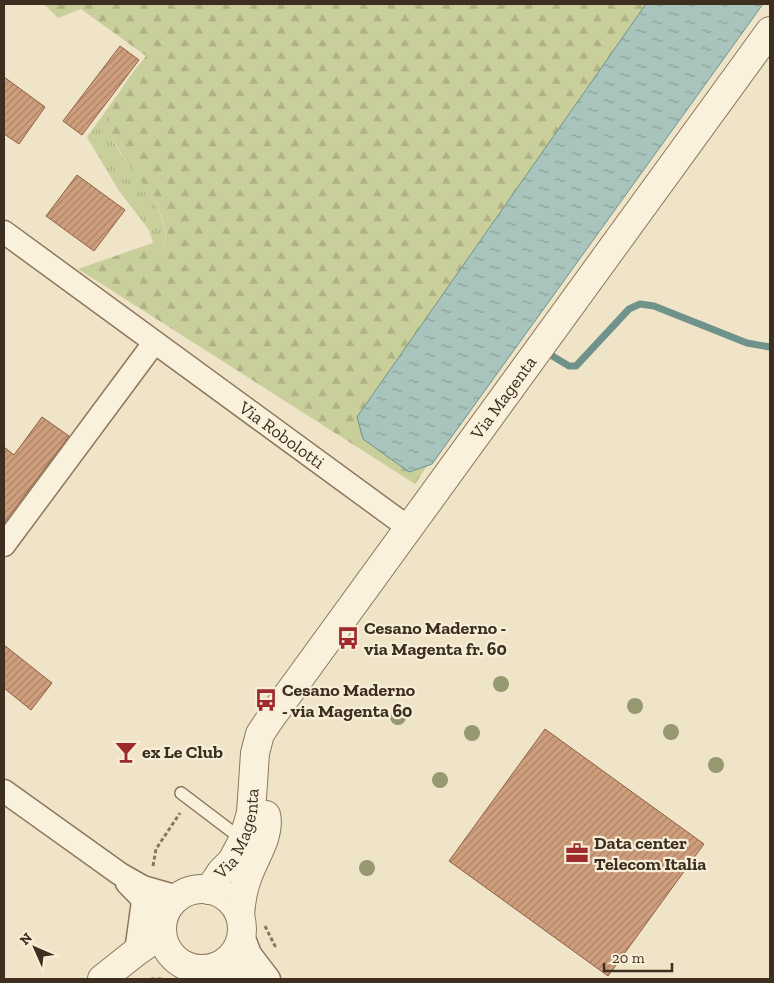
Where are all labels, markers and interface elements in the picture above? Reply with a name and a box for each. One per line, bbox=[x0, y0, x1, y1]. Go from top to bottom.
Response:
street label: Via Magenta bbox=[465, 352, 541, 445]
street label: Via Robolotti bbox=[234, 396, 329, 474]
place label: Cesano Maderno - via Magenta fr. 60 bbox=[364, 617, 507, 660]
bus stop icon: Cesano Maderno - via Magenta fr. 60 bbox=[335, 625, 361, 651]
place label: Cesano Maderno - via Magenta 60 bbox=[282, 679, 416, 722]
bus stop icon: Cesano Maderno - via Magenta 60 bbox=[253, 687, 279, 713]
bar icon: ex Le Club bbox=[113, 739, 139, 765]
place label: ex Le Club bbox=[142, 741, 223, 763]
street label: Via Magenta bbox=[209, 787, 264, 884]
place label: Data center Telecom Italia bbox=[594, 832, 706, 875]
office icon: Data center Telecom Italia bbox=[564, 840, 590, 866]
north arrow bbox=[10, 923, 60, 973]
text: N bbox=[16, 929, 36, 949]
scale bar bbox=[604, 940, 672, 972]
text: 20 m bbox=[612, 949, 645, 967]

